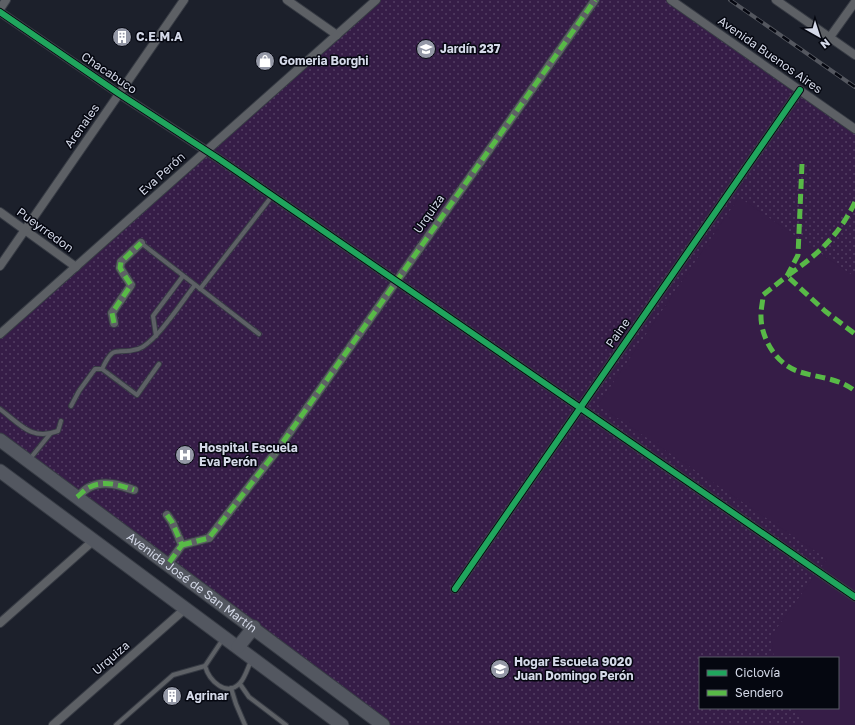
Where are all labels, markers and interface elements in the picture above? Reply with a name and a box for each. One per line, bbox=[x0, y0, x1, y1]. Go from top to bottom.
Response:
street label: Avenida Buenos Aires bbox=[715, 13, 825, 96]
north arrow bbox=[799, 16, 839, 56]
building icon: C.E.M.A bbox=[111, 26, 133, 48]
place label: C.E.M.A bbox=[136, 29, 183, 44]
text: N bbox=[818, 36, 833, 52]
school or university icon: Jardín 237 bbox=[415, 38, 437, 60]
place label: Jardín 237 bbox=[440, 41, 501, 56]
street label: Chacabuco bbox=[79, 48, 140, 97]
shop icon: Gomeria Borghi bbox=[254, 50, 276, 72]
place label: Gomeria Borghi bbox=[279, 53, 369, 68]
street label: Arenales bbox=[61, 101, 102, 151]
street label: Eva Perón bbox=[135, 149, 188, 198]
street label: Urquiza bbox=[410, 191, 447, 236]
street label: Pueyrredon bbox=[14, 204, 77, 255]
street label: Paine bbox=[602, 315, 633, 350]
place label: Hospital Escuela Eva Perón bbox=[199, 440, 298, 469]
hospital icon: Hospital Escuela Eva Perón bbox=[174, 444, 196, 466]
street label: Avenida José de San Martín bbox=[124, 529, 260, 636]
street label: Urquiza bbox=[89, 638, 132, 678]
place label: Hogar Escuela 9020 Juan Domingo Perón bbox=[514, 654, 634, 683]
legend bbox=[699, 657, 839, 709]
school or university icon: Hogar Escuela 9020 Juan Domingo Perón bbox=[489, 658, 511, 680]
text: Ciclovía bbox=[735, 665, 780, 680]
building icon: Agrinar bbox=[161, 685, 183, 707]
text: Sendero bbox=[735, 685, 783, 700]
place label: Agrinar bbox=[186, 688, 229, 703]

